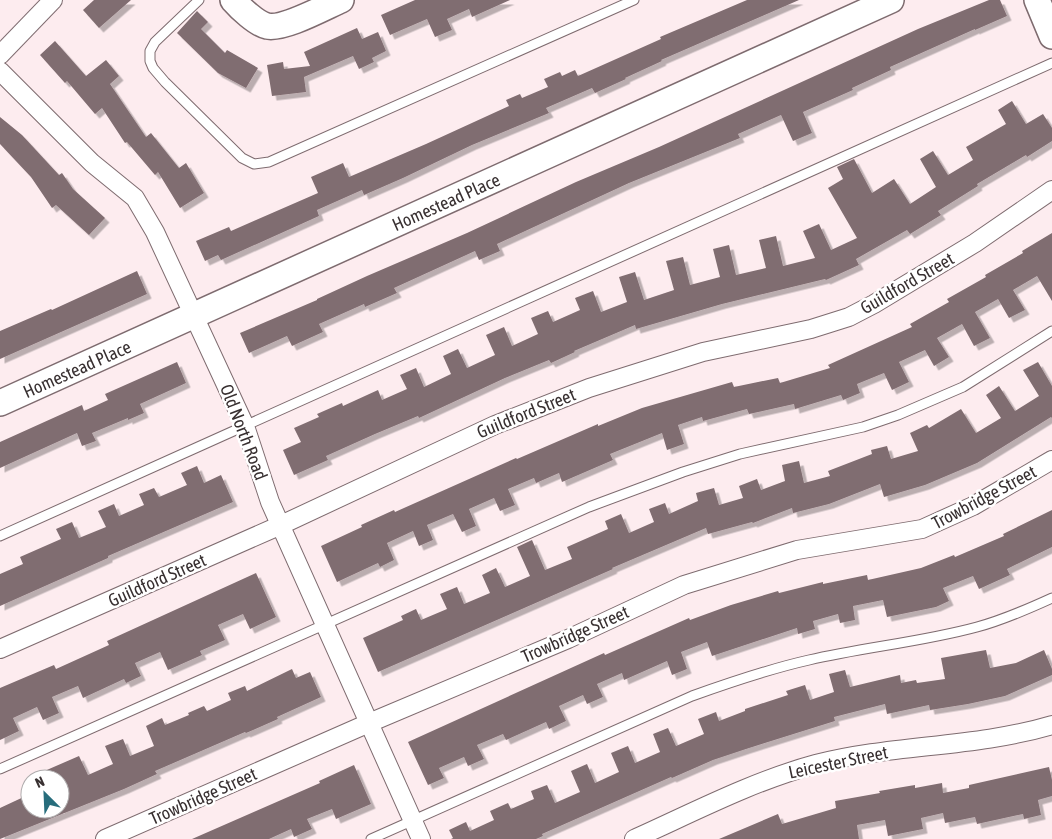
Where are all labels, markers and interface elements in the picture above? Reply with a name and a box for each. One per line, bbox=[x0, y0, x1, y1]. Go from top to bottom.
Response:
street label: Homestead Place bbox=[389, 169, 503, 235]
street label: Guildford Street bbox=[856, 248, 958, 318]
street label: Homestead Place bbox=[20, 336, 134, 402]
street label: Old North Road bbox=[216, 381, 272, 483]
street label: Guildford Street bbox=[474, 384, 578, 442]
street label: Trowbridge Street bbox=[928, 461, 1040, 533]
street label: Guildford Street bbox=[105, 549, 209, 611]
street label: Trowbridge Street bbox=[518, 601, 632, 667]
street label: Leicester Street bbox=[786, 741, 890, 783]
street label: Trowbridge Street bbox=[146, 763, 260, 829]
north arrow bbox=[20, 769, 70, 819]
text: N bbox=[33, 773, 47, 791]

